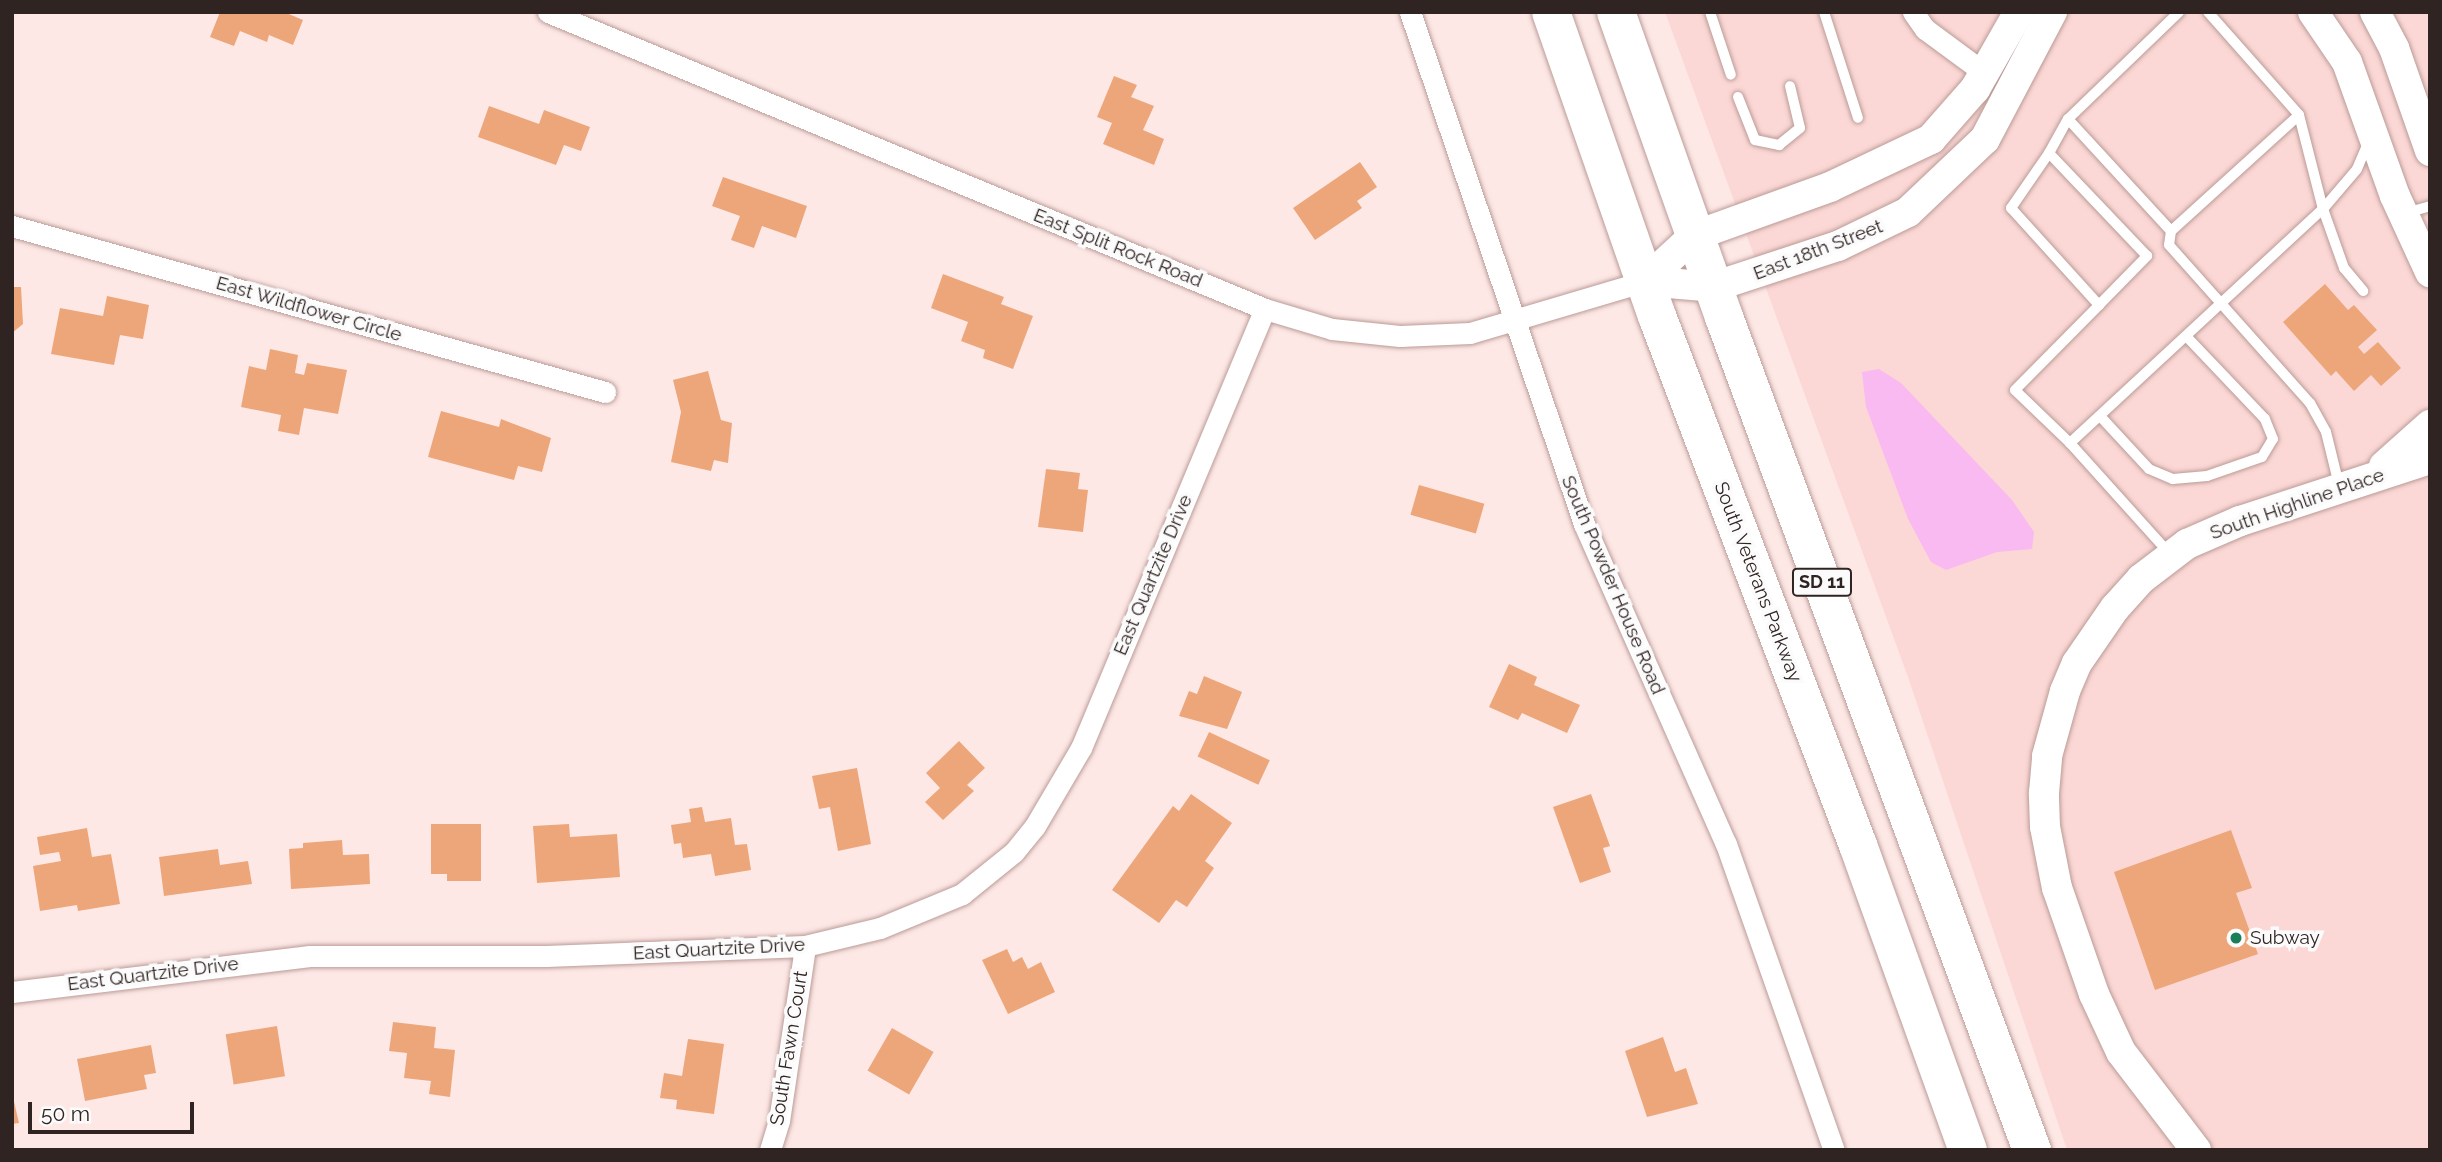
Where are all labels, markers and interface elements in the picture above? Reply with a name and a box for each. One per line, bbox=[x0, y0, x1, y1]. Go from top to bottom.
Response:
street label: East Split Rock Road bbox=[1030, 204, 1206, 292]
street label: East 18th Street bbox=[1750, 215, 1886, 285]
street label: East Wildflower Circle bbox=[213, 271, 405, 347]
street label: South Highline Place bbox=[2207, 463, 2387, 545]
street label: South Powder House Road bbox=[1556, 472, 1670, 698]
street label: South Veterans Parkway bbox=[1709, 479, 1807, 685]
street label: East Quartzite Drive bbox=[1109, 491, 1197, 659]
road number: SD 11 bbox=[1790, 568, 1854, 596]
place label: Subway bbox=[2250, 927, 2320, 949]
marker: Subway bbox=[2228, 930, 2244, 946]
street label: East Quartzite Drive bbox=[632, 933, 806, 965]
street label: East Quartzite Drive bbox=[66, 952, 240, 996]
street label: South Fawn Court bbox=[766, 969, 812, 1127]
scale bar bbox=[32, 1088, 198, 1132]
text: 50 m bbox=[41, 1101, 90, 1126]

